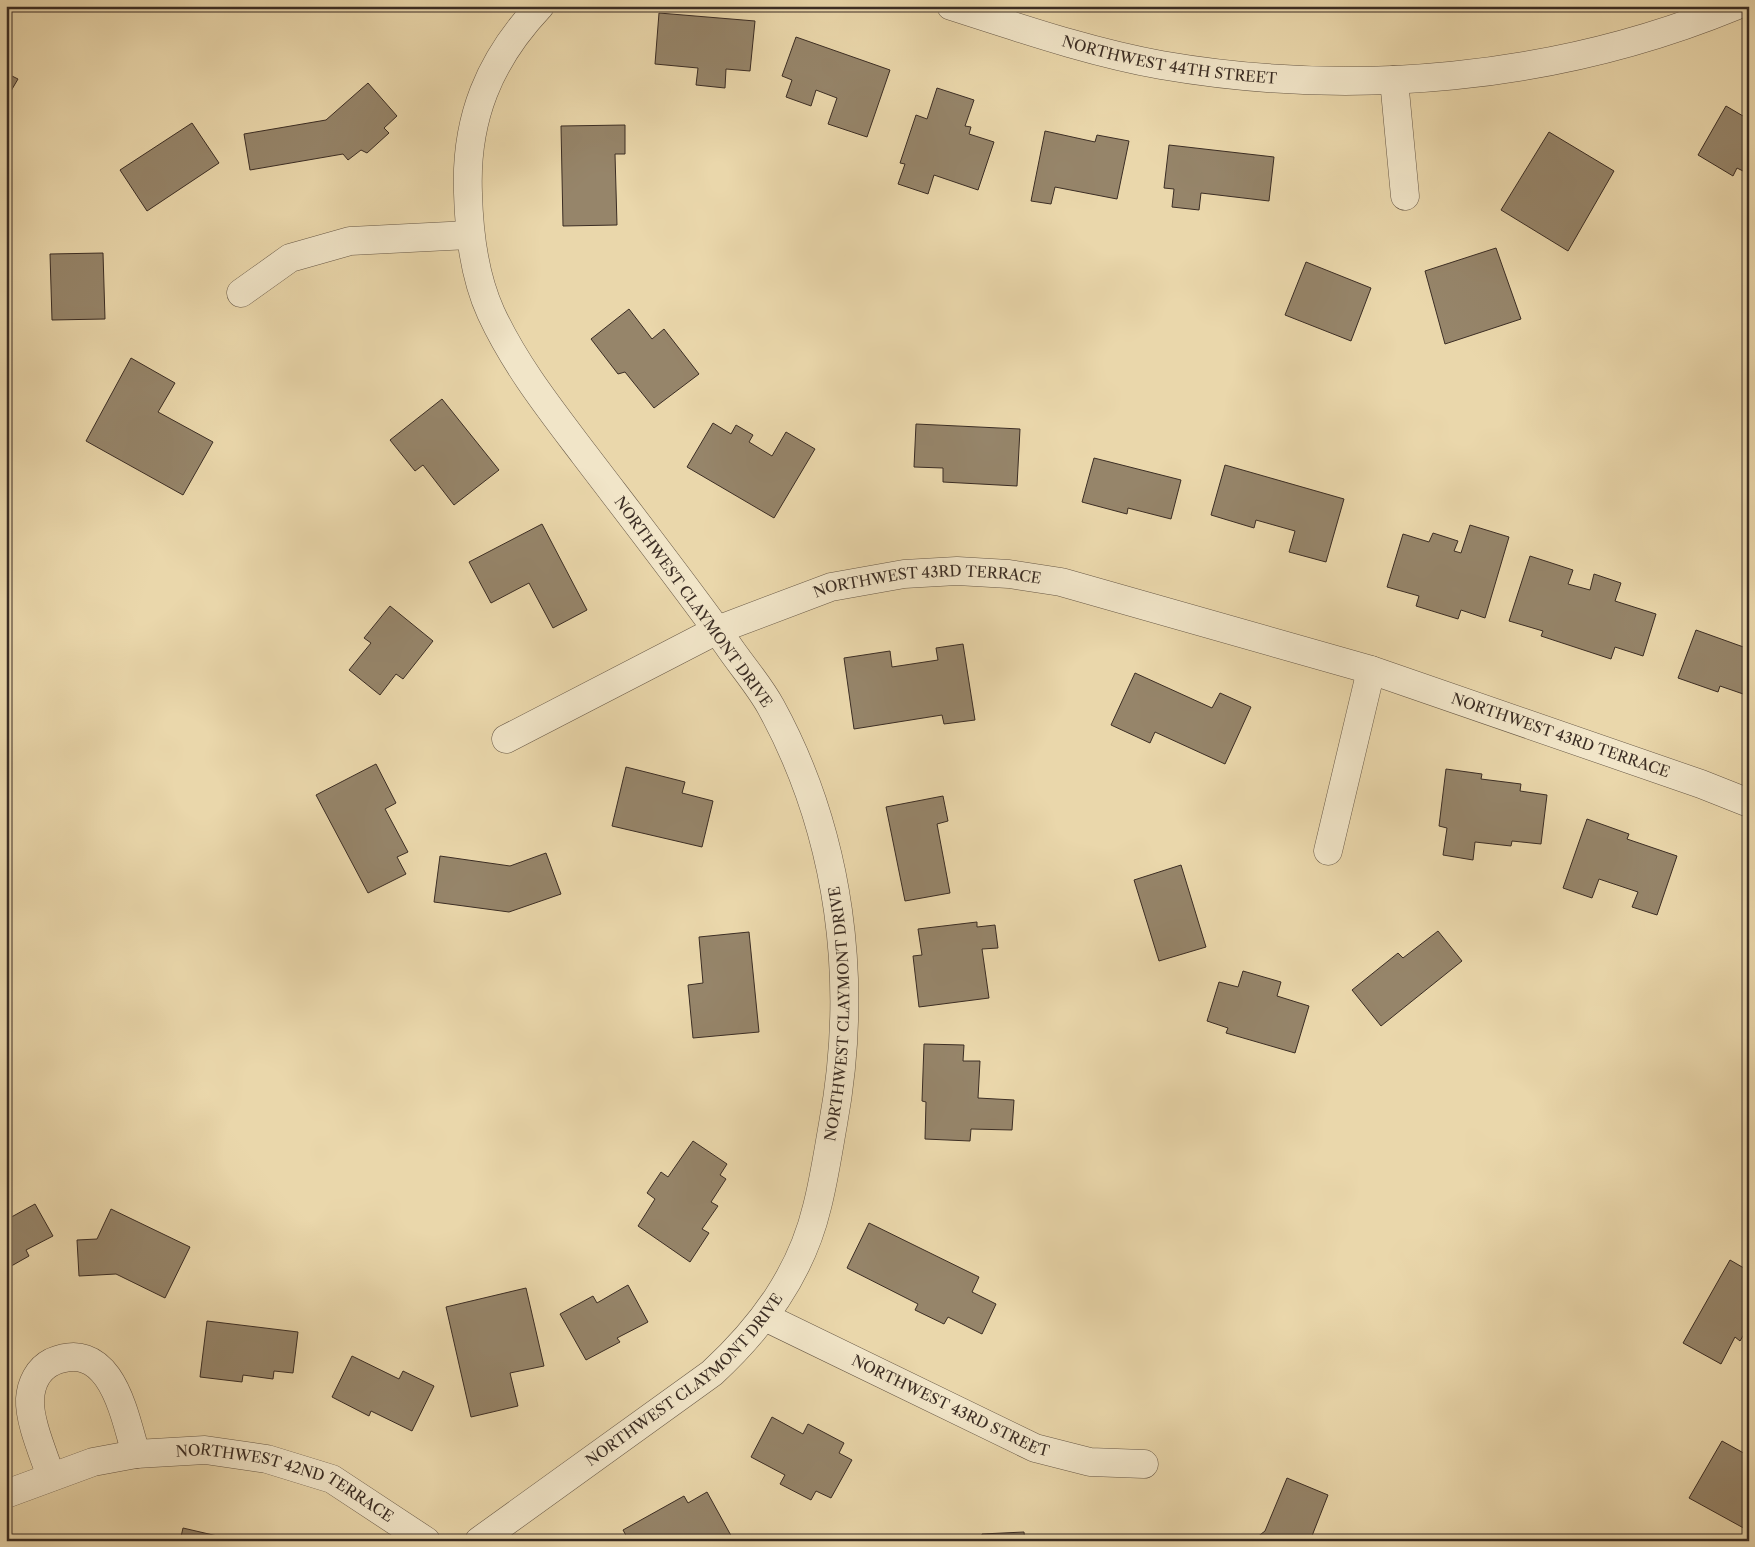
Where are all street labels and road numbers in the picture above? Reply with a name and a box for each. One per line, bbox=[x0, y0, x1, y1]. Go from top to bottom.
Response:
street label: NORTHWEST 44TH STREET bbox=[1060, 31, 1279, 88]
street label: NORTHWEST CLAYMONT DRIVE bbox=[610, 492, 776, 711]
street label: NORTHWEST 43RD TERRACE bbox=[810, 561, 1042, 602]
street label: NORTHWEST 43RD TERRACE bbox=[1449, 688, 1672, 781]
street label: NORTHWEST CLAYMONT DRIVE bbox=[820, 885, 853, 1143]
street label: NORTHWEST CLAYMONT DRIVE bbox=[582, 1290, 787, 1470]
street label: NORTHWEST 43RD STREET bbox=[849, 1351, 1052, 1460]
street label: NORTHWEST 42ND TERRACE bbox=[175, 1439, 397, 1526]

